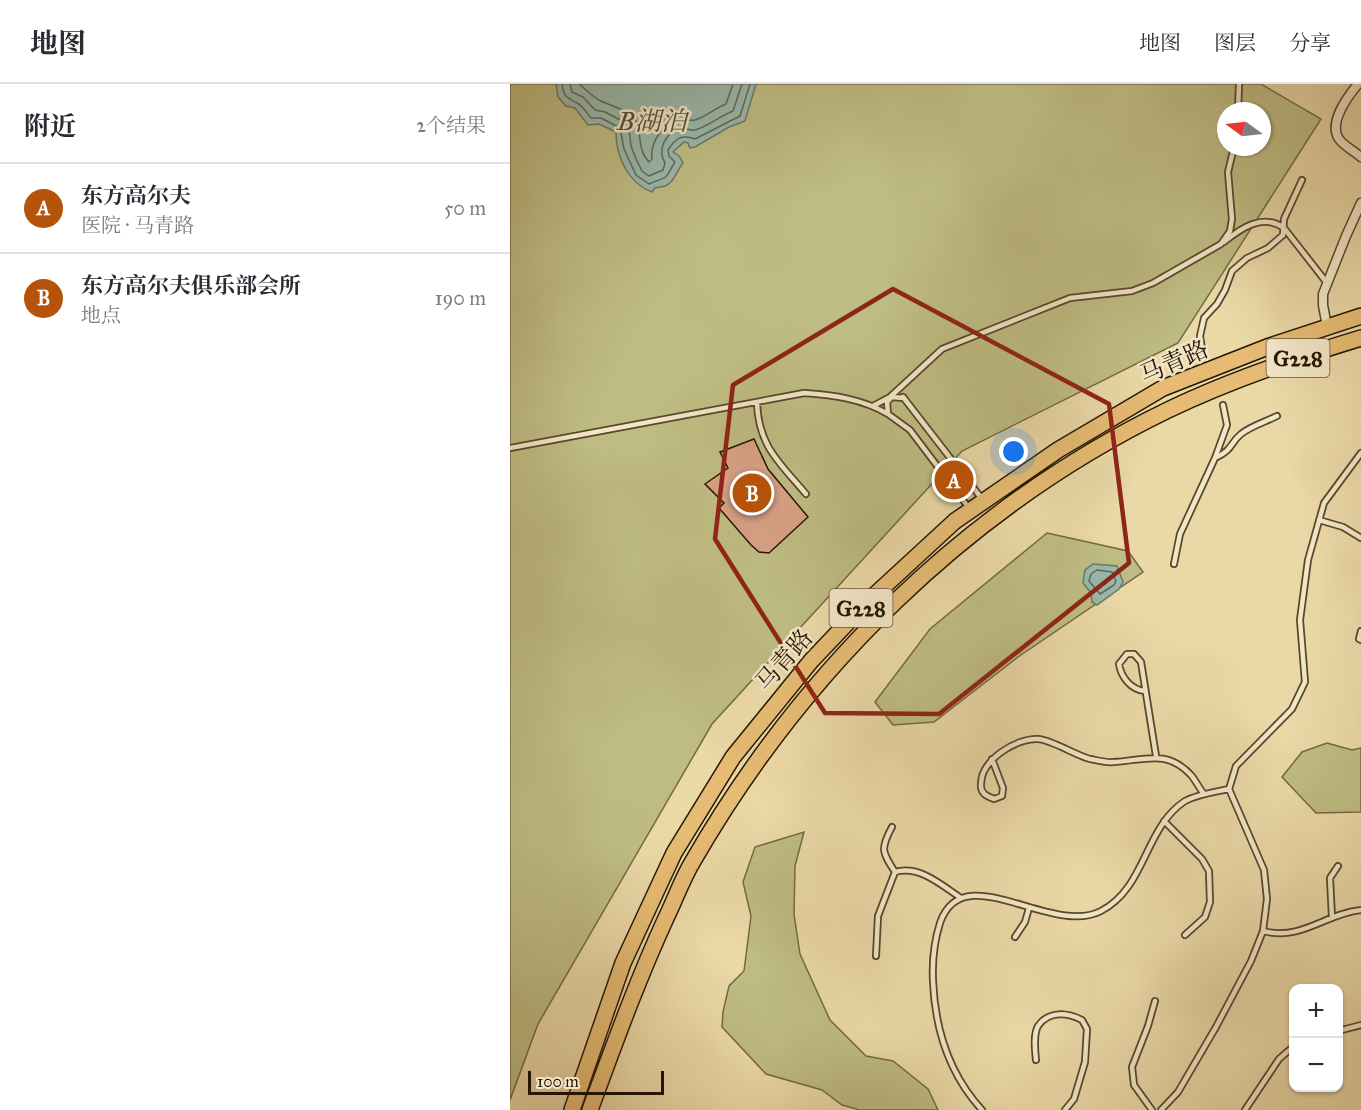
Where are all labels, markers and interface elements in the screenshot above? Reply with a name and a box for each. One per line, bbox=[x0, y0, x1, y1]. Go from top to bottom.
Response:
text: 地图 bbox=[30, 26, 86, 61]
text: 地图 bbox=[1139, 30, 1181, 56]
text: 图层 bbox=[1214, 30, 1256, 56]
text: 分享 bbox=[1289, 30, 1331, 56]
north arrow bbox=[1217, 102, 1271, 156]
water label: B湖泊 bbox=[616, 105, 690, 137]
text: 附近 bbox=[24, 110, 76, 142]
text: 2个结果 bbox=[416, 113, 486, 137]
text: 东方高尔夫 bbox=[81, 182, 191, 209]
text: A bbox=[37, 196, 50, 220]
text: 50 m bbox=[444, 196, 486, 220]
text: 医院 · 马青路 bbox=[81, 213, 194, 237]
text: 东方高尔夫俱乐部会所 bbox=[81, 272, 301, 299]
text: B bbox=[37, 286, 50, 310]
text: 190 m bbox=[435, 286, 486, 310]
text: 地点 bbox=[81, 303, 121, 327]
street label: 马青路 bbox=[1135, 334, 1213, 390]
road number: G228 bbox=[1266, 339, 1330, 377]
your location bbox=[999, 437, 1028, 466]
pin: A bbox=[934, 458, 974, 502]
pin: B bbox=[732, 470, 772, 516]
road number: G228 bbox=[830, 589, 892, 627]
street label: 马青路 bbox=[749, 623, 819, 697]
map controls bbox=[1289, 984, 1343, 1092]
button: + bbox=[1289, 984, 1343, 1038]
button: − bbox=[1289, 1038, 1343, 1092]
scale bar bbox=[528, 1068, 664, 1096]
text: 100 m bbox=[537, 1072, 579, 1091]

